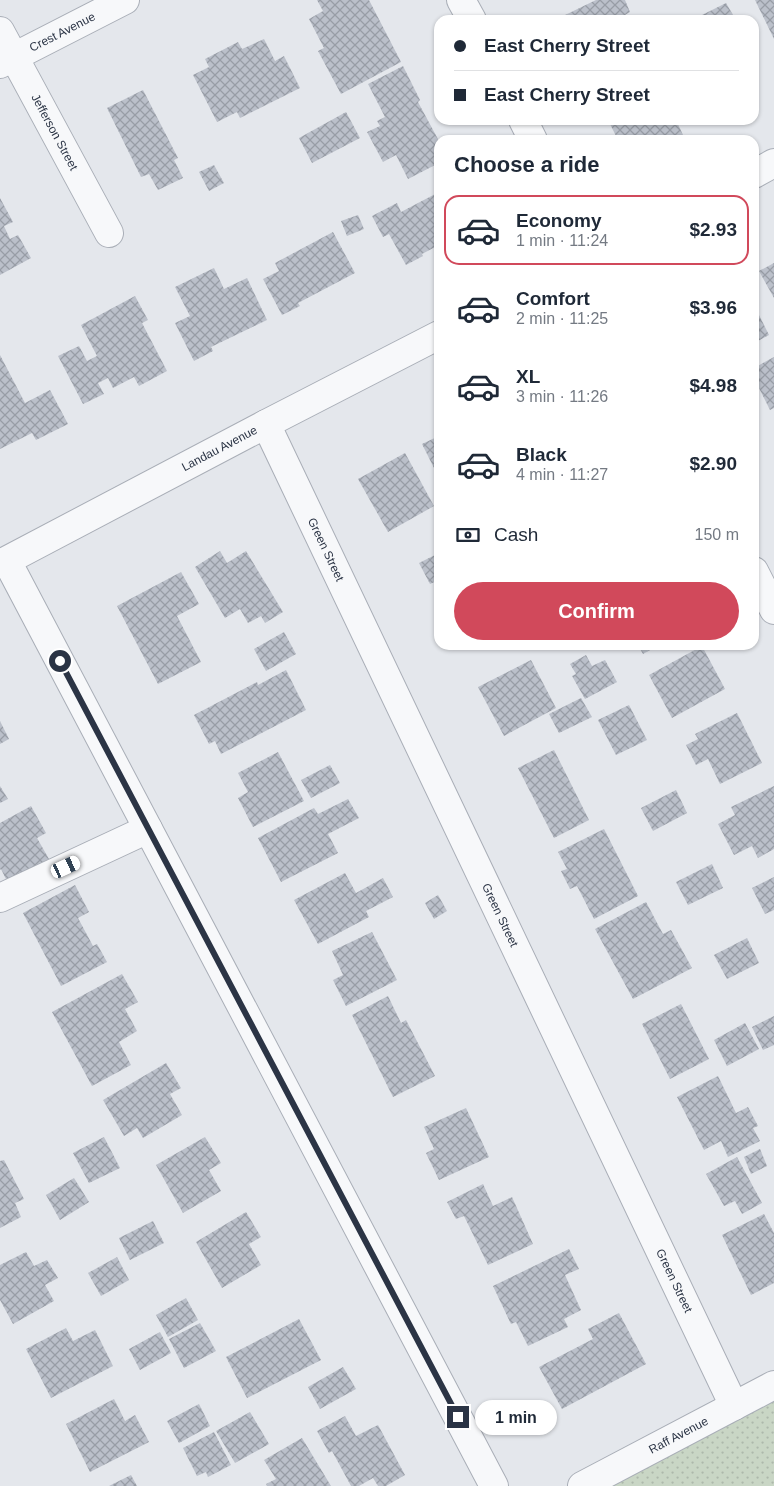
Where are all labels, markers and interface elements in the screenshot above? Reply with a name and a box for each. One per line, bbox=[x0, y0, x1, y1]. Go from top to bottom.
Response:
street label: Crest Avenue bbox=[27, 9, 98, 55]
text: East Cherry Street bbox=[484, 35, 650, 56]
text: East Cherry Street bbox=[484, 84, 650, 105]
street label: Jefferson Street bbox=[28, 92, 81, 173]
text: Choose a ride bbox=[454, 152, 599, 177]
icon: car bbox=[456, 208, 501, 253]
text: Economy bbox=[516, 210, 602, 231]
text: $2.93 bbox=[689, 219, 737, 240]
text: 1 min · 11:24 bbox=[516, 232, 608, 249]
icon: car bbox=[456, 286, 501, 331]
text: Comfort bbox=[516, 288, 590, 309]
text: $3.96 bbox=[689, 297, 737, 318]
text: 2 min · 11:25 bbox=[516, 310, 608, 327]
icon: car bbox=[456, 364, 501, 409]
text: XL bbox=[516, 366, 540, 387]
text: $4.98 bbox=[689, 375, 737, 396]
text: 3 min · 11:26 bbox=[516, 388, 608, 405]
street label: Landau Avenue bbox=[179, 423, 260, 474]
icon: car bbox=[456, 442, 501, 487]
text: Black bbox=[516, 444, 567, 465]
text: $2.90 bbox=[689, 453, 737, 474]
text: 4 min · 11:27 bbox=[516, 466, 608, 483]
street label: Green Street bbox=[305, 515, 347, 584]
icon: cash bbox=[454, 521, 482, 549]
text: Cash bbox=[494, 524, 538, 545]
text: 150 m bbox=[695, 526, 739, 543]
button: Confirm bbox=[454, 582, 739, 640]
route start bbox=[49, 650, 71, 672]
car bbox=[49, 854, 82, 880]
street label: Green Street bbox=[479, 881, 521, 950]
street label: Green Street bbox=[653, 1247, 696, 1315]
callout: 1 min bbox=[476, 1400, 558, 1434]
route end bbox=[447, 1406, 469, 1428]
text: 1 min bbox=[495, 1409, 537, 1426]
street label: Raff Avenue bbox=[646, 1414, 711, 1457]

